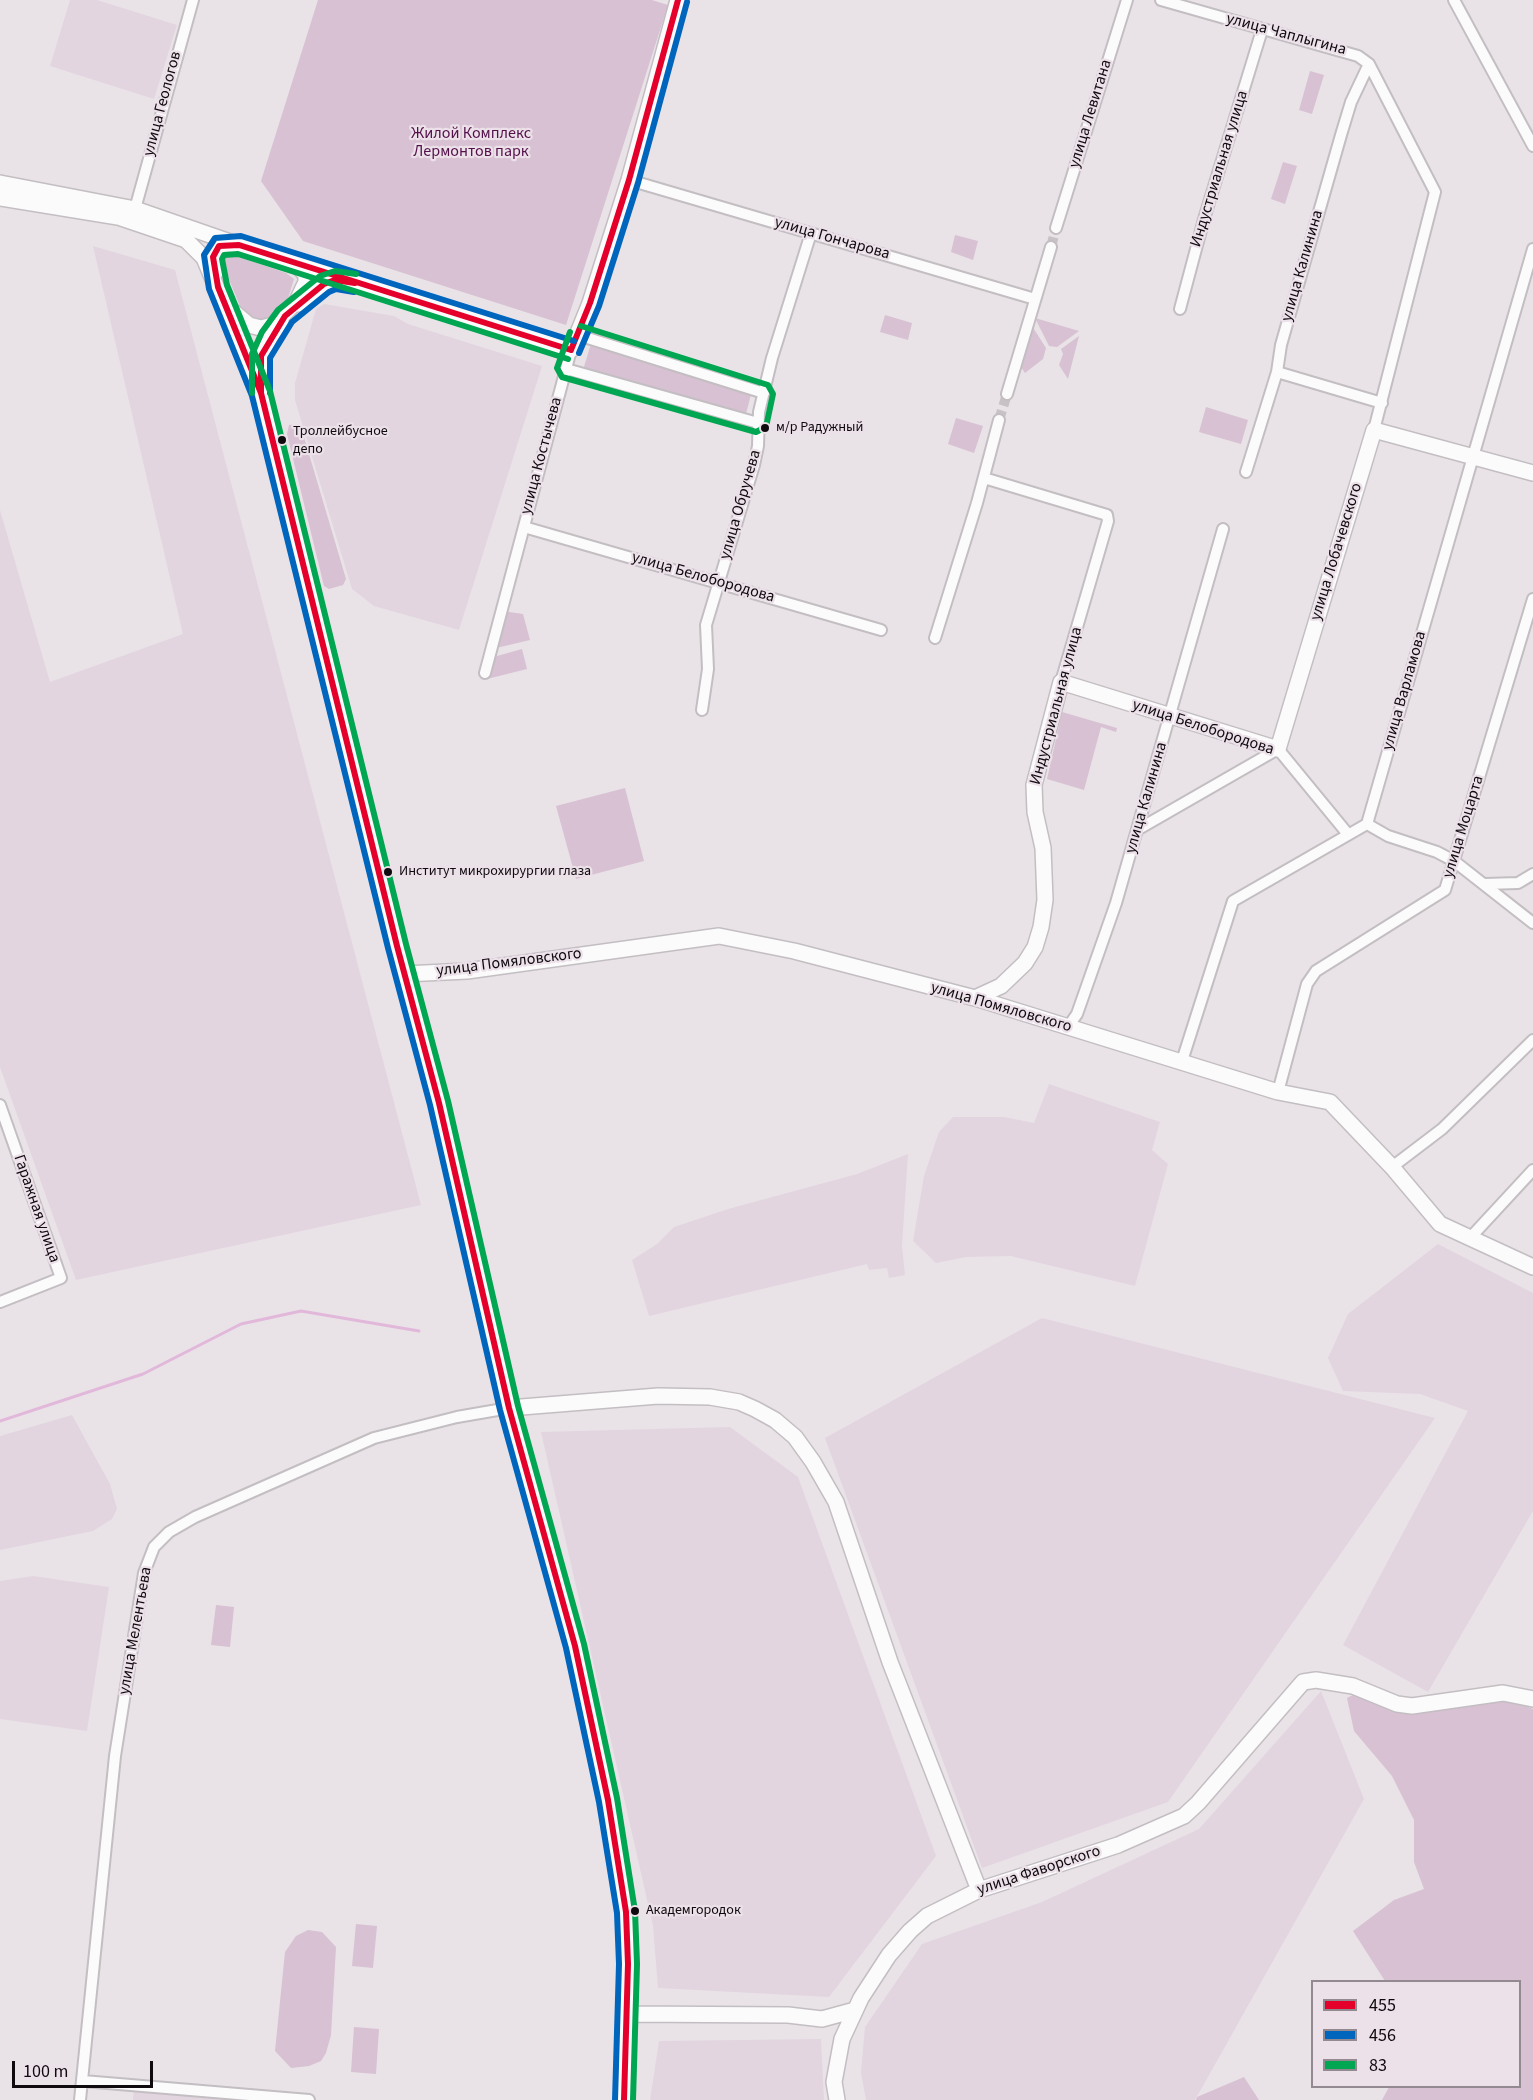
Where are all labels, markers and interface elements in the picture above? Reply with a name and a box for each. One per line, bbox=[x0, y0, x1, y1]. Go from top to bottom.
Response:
street label: улица Чаплыгина bbox=[1224, 10, 1348, 60]
street label: улица Геологов bbox=[140, 49, 186, 159]
street label: улица Левитана bbox=[1065, 57, 1117, 171]
street label: Индустриальная улица bbox=[1187, 88, 1253, 250]
park label: Жилой Комплекс Лермонтов парк bbox=[411, 124, 531, 162]
street label: улица Калинина bbox=[1278, 208, 1328, 324]
street label: улица Гончарова bbox=[772, 213, 892, 265]
street label: улица Костычева bbox=[517, 395, 567, 517]
place label: м/р Радужный bbox=[776, 420, 863, 436]
marker: м/р Радужный bbox=[759, 422, 771, 434]
place label: Троллейбусное депо bbox=[293, 424, 388, 456]
marker: Троллейбусное депо bbox=[276, 434, 288, 446]
street label: улица Обручева bbox=[716, 448, 766, 562]
street label: улица Лобачевского bbox=[1307, 481, 1367, 623]
street label: улица Белобородова bbox=[629, 548, 777, 608]
street label: Индустриальная улица bbox=[1027, 625, 1087, 787]
street label: улица Варламова bbox=[1379, 629, 1431, 753]
street label: улица Белобородова bbox=[1130, 696, 1276, 760]
street label: улица Калинина bbox=[1122, 740, 1172, 856]
street label: улица Моцарта bbox=[1439, 773, 1489, 881]
place label: Институт микрохирургии глаза bbox=[399, 864, 591, 880]
marker: Институт микрохирургии глаза bbox=[382, 866, 394, 878]
street label: улица Помяловского bbox=[435, 945, 583, 981]
street label: улица Помяловского bbox=[928, 979, 1074, 1037]
street label: Гаражная улица bbox=[9, 1153, 63, 1265]
street label: улица Мелентьева bbox=[115, 1566, 157, 1696]
street label: улица Фаворского bbox=[975, 1842, 1103, 1900]
place label: Академгородок bbox=[646, 1903, 741, 1919]
marker: Академгородок bbox=[629, 1905, 641, 1917]
legend bbox=[1311, 1980, 1521, 2088]
text: 455 bbox=[1369, 1993, 1396, 2018]
text: 456 bbox=[1369, 2023, 1396, 2048]
scale bar bbox=[15, 2049, 156, 2087]
text: 83 bbox=[1369, 2053, 1387, 2078]
text: 100 m bbox=[23, 2059, 68, 2084]

